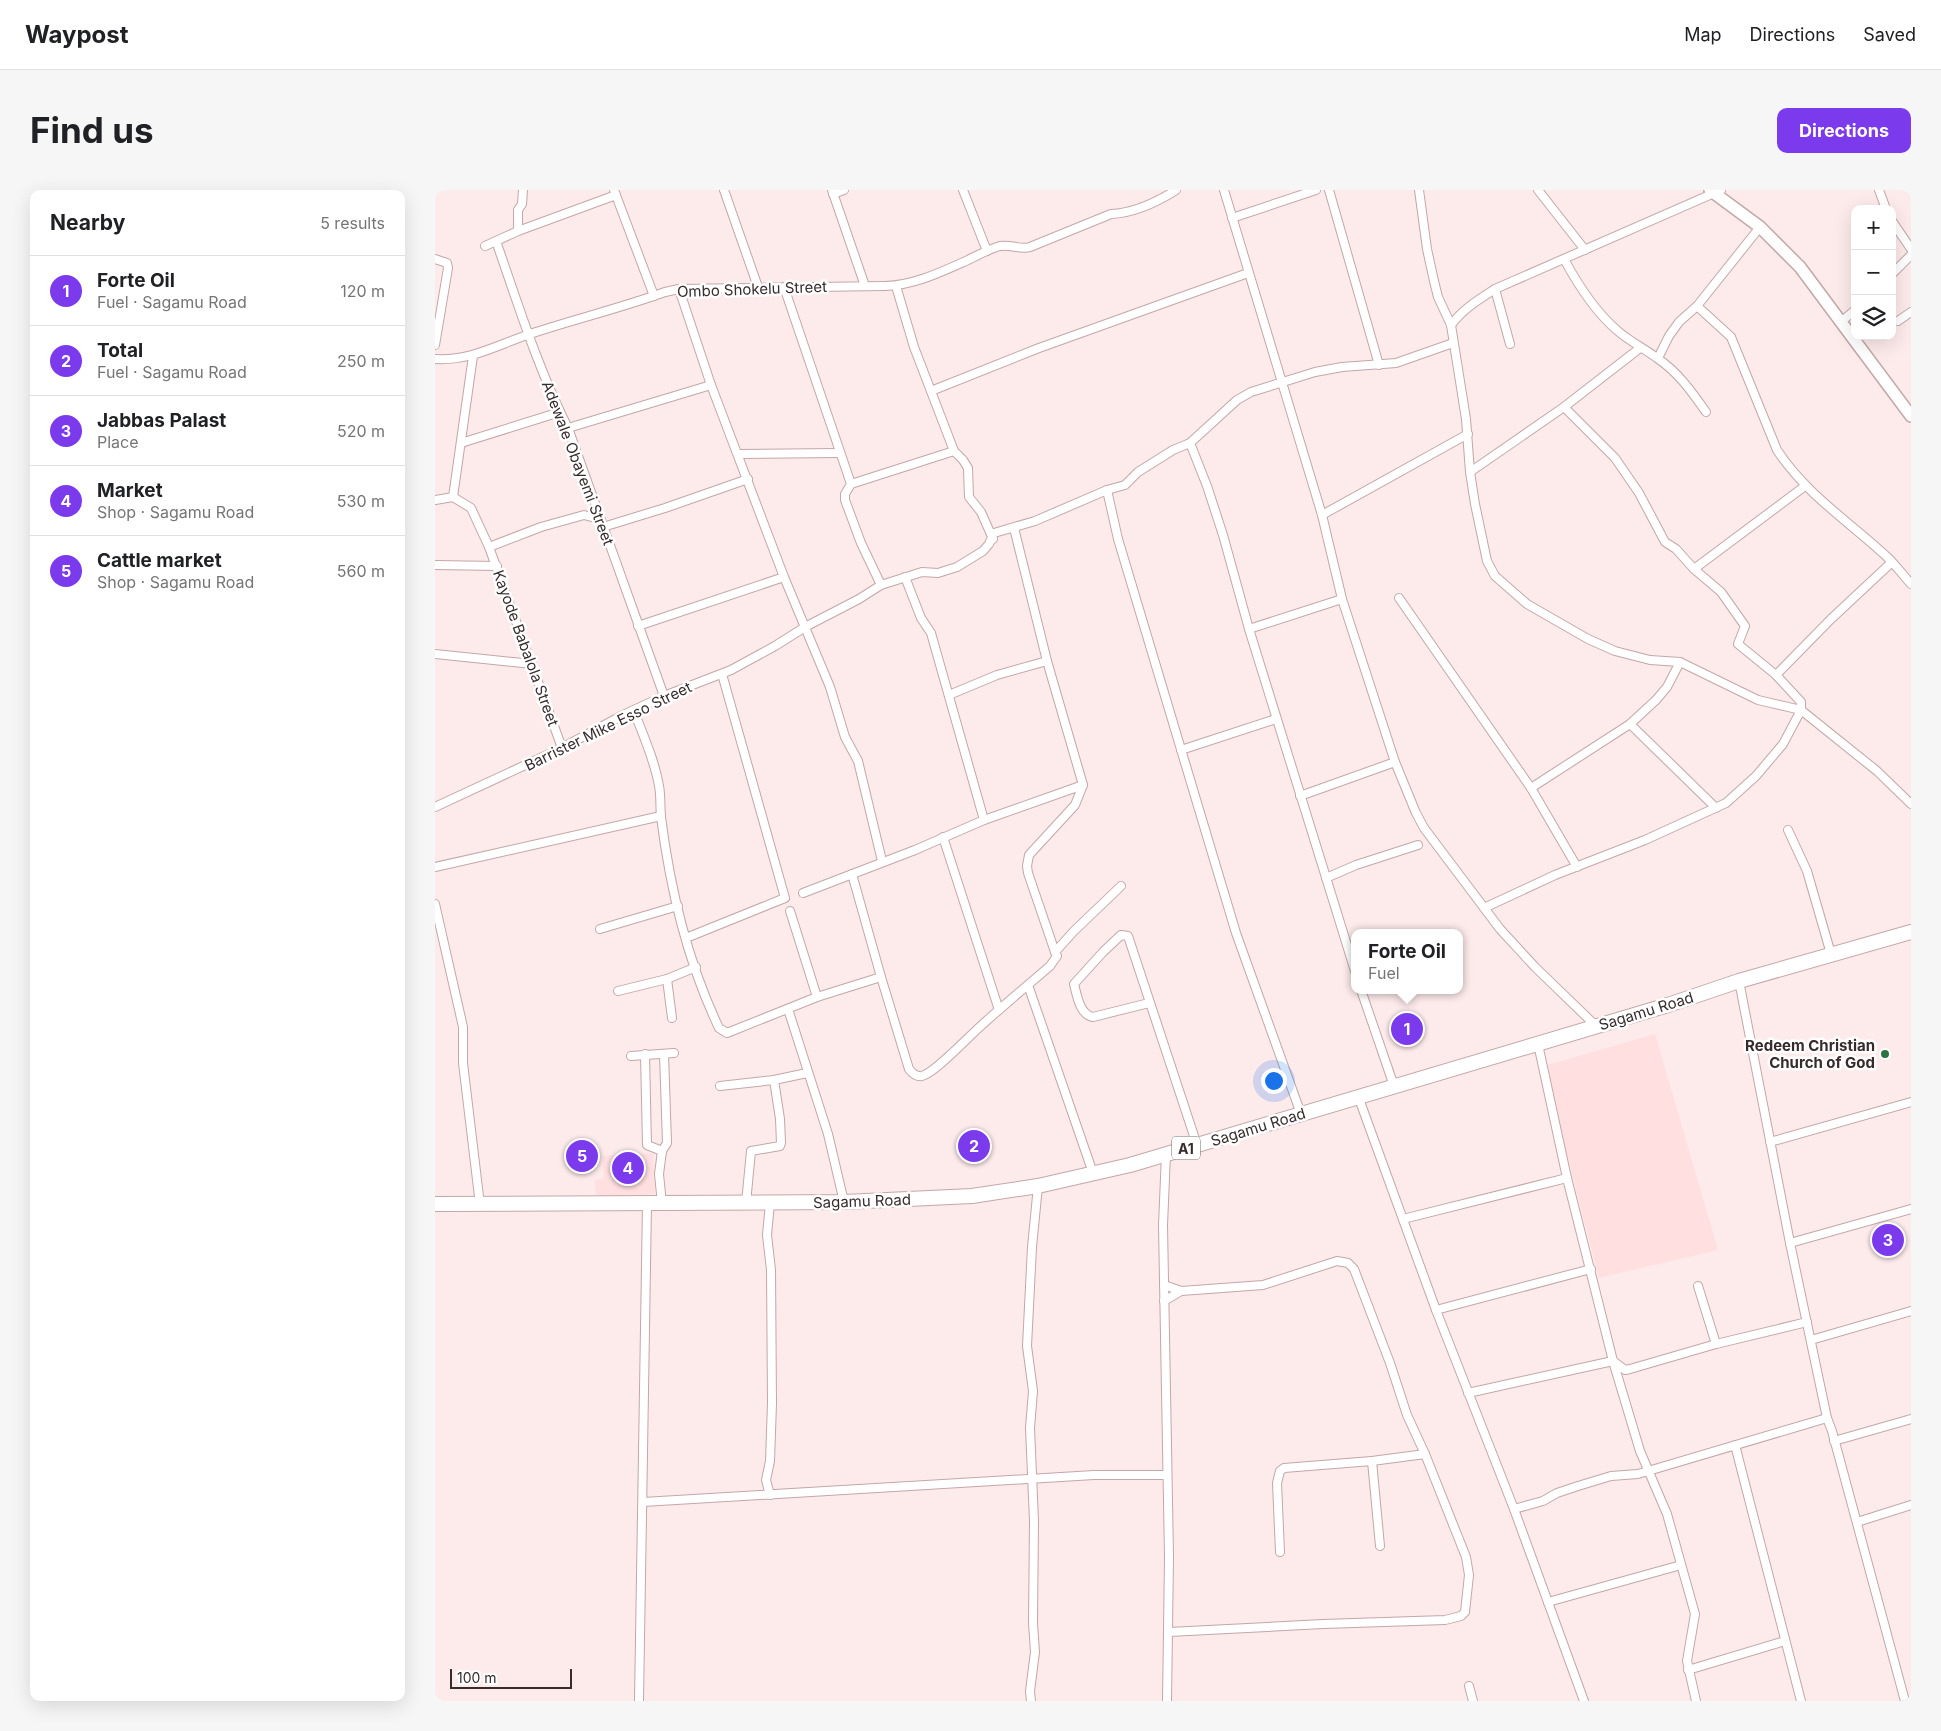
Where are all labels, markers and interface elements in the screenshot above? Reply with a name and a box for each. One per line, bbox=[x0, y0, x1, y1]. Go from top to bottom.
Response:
text: Waypost bbox=[25, 20, 129, 49]
text: Map bbox=[1684, 24, 1722, 45]
text: Directions bbox=[1750, 24, 1835, 45]
text: Saved bbox=[1863, 24, 1916, 45]
button: Directions bbox=[1777, 108, 1911, 153]
text: Find us bbox=[30, 109, 154, 151]
map controls bbox=[1851, 205, 1896, 340]
button: + bbox=[1851, 205, 1896, 250]
text: Nearby bbox=[50, 210, 125, 235]
text: 5 results bbox=[320, 213, 385, 233]
button: − bbox=[1851, 250, 1896, 295]
text: Forte Oil bbox=[97, 269, 175, 292]
street label: Ombo Shokelu Street bbox=[677, 277, 827, 301]
text: 1 bbox=[63, 281, 69, 301]
text: 120 m bbox=[340, 281, 385, 301]
text: Fuel · Sagamu Road bbox=[97, 292, 247, 312]
button: layers bbox=[1851, 295, 1896, 340]
text: Total bbox=[97, 339, 143, 362]
text: 2 bbox=[61, 351, 71, 371]
text: 250 m bbox=[337, 351, 385, 371]
text: Fuel · Sagamu Road bbox=[97, 362, 247, 382]
street label: Adewale Obayemi Street bbox=[538, 378, 618, 548]
text: Jabbas Palast bbox=[97, 409, 226, 432]
text: 3 bbox=[61, 421, 71, 441]
text: 520 m bbox=[337, 421, 385, 441]
text: Place bbox=[97, 432, 139, 452]
text: Market bbox=[97, 479, 163, 502]
text: 4 bbox=[61, 491, 71, 511]
text: 530 m bbox=[337, 491, 385, 511]
text: Shop · Sagamu Road bbox=[97, 502, 254, 522]
text: Cattle market bbox=[97, 549, 222, 572]
text: 5 bbox=[61, 561, 71, 581]
text: 560 m bbox=[337, 561, 385, 581]
street label: Kayode Babalola Street bbox=[489, 567, 563, 729]
text: Shop · Sagamu Road bbox=[97, 572, 254, 592]
street label: Barrister Mike Esso Street bbox=[521, 677, 695, 775]
popup bbox=[1351, 929, 1463, 994]
text: Forte Oil bbox=[1368, 940, 1446, 963]
text: Fuel bbox=[1368, 963, 1400, 983]
street label: Sagamu Road bbox=[1596, 988, 1696, 1034]
pin: 1 bbox=[1391, 1010, 1423, 1048]
place label: Redeem Christian Church of God bbox=[1745, 1036, 1875, 1072]
marker: Redeem Christian Church of God bbox=[1879, 1048, 1891, 1060]
your location bbox=[1261, 1068, 1287, 1094]
street label: Sagamu Road bbox=[1208, 1104, 1308, 1150]
pin: 2 bbox=[958, 1127, 990, 1165]
road number: A1 bbox=[1172, 1136, 1200, 1160]
pin: 5 bbox=[566, 1137, 598, 1175]
pin: 4 bbox=[612, 1149, 644, 1187]
street label: Sagamu Road bbox=[813, 1190, 911, 1212]
pin: 3 bbox=[1872, 1221, 1904, 1259]
scale bar bbox=[450, 1666, 573, 1689]
text: 100 m bbox=[457, 1669, 497, 1686]

